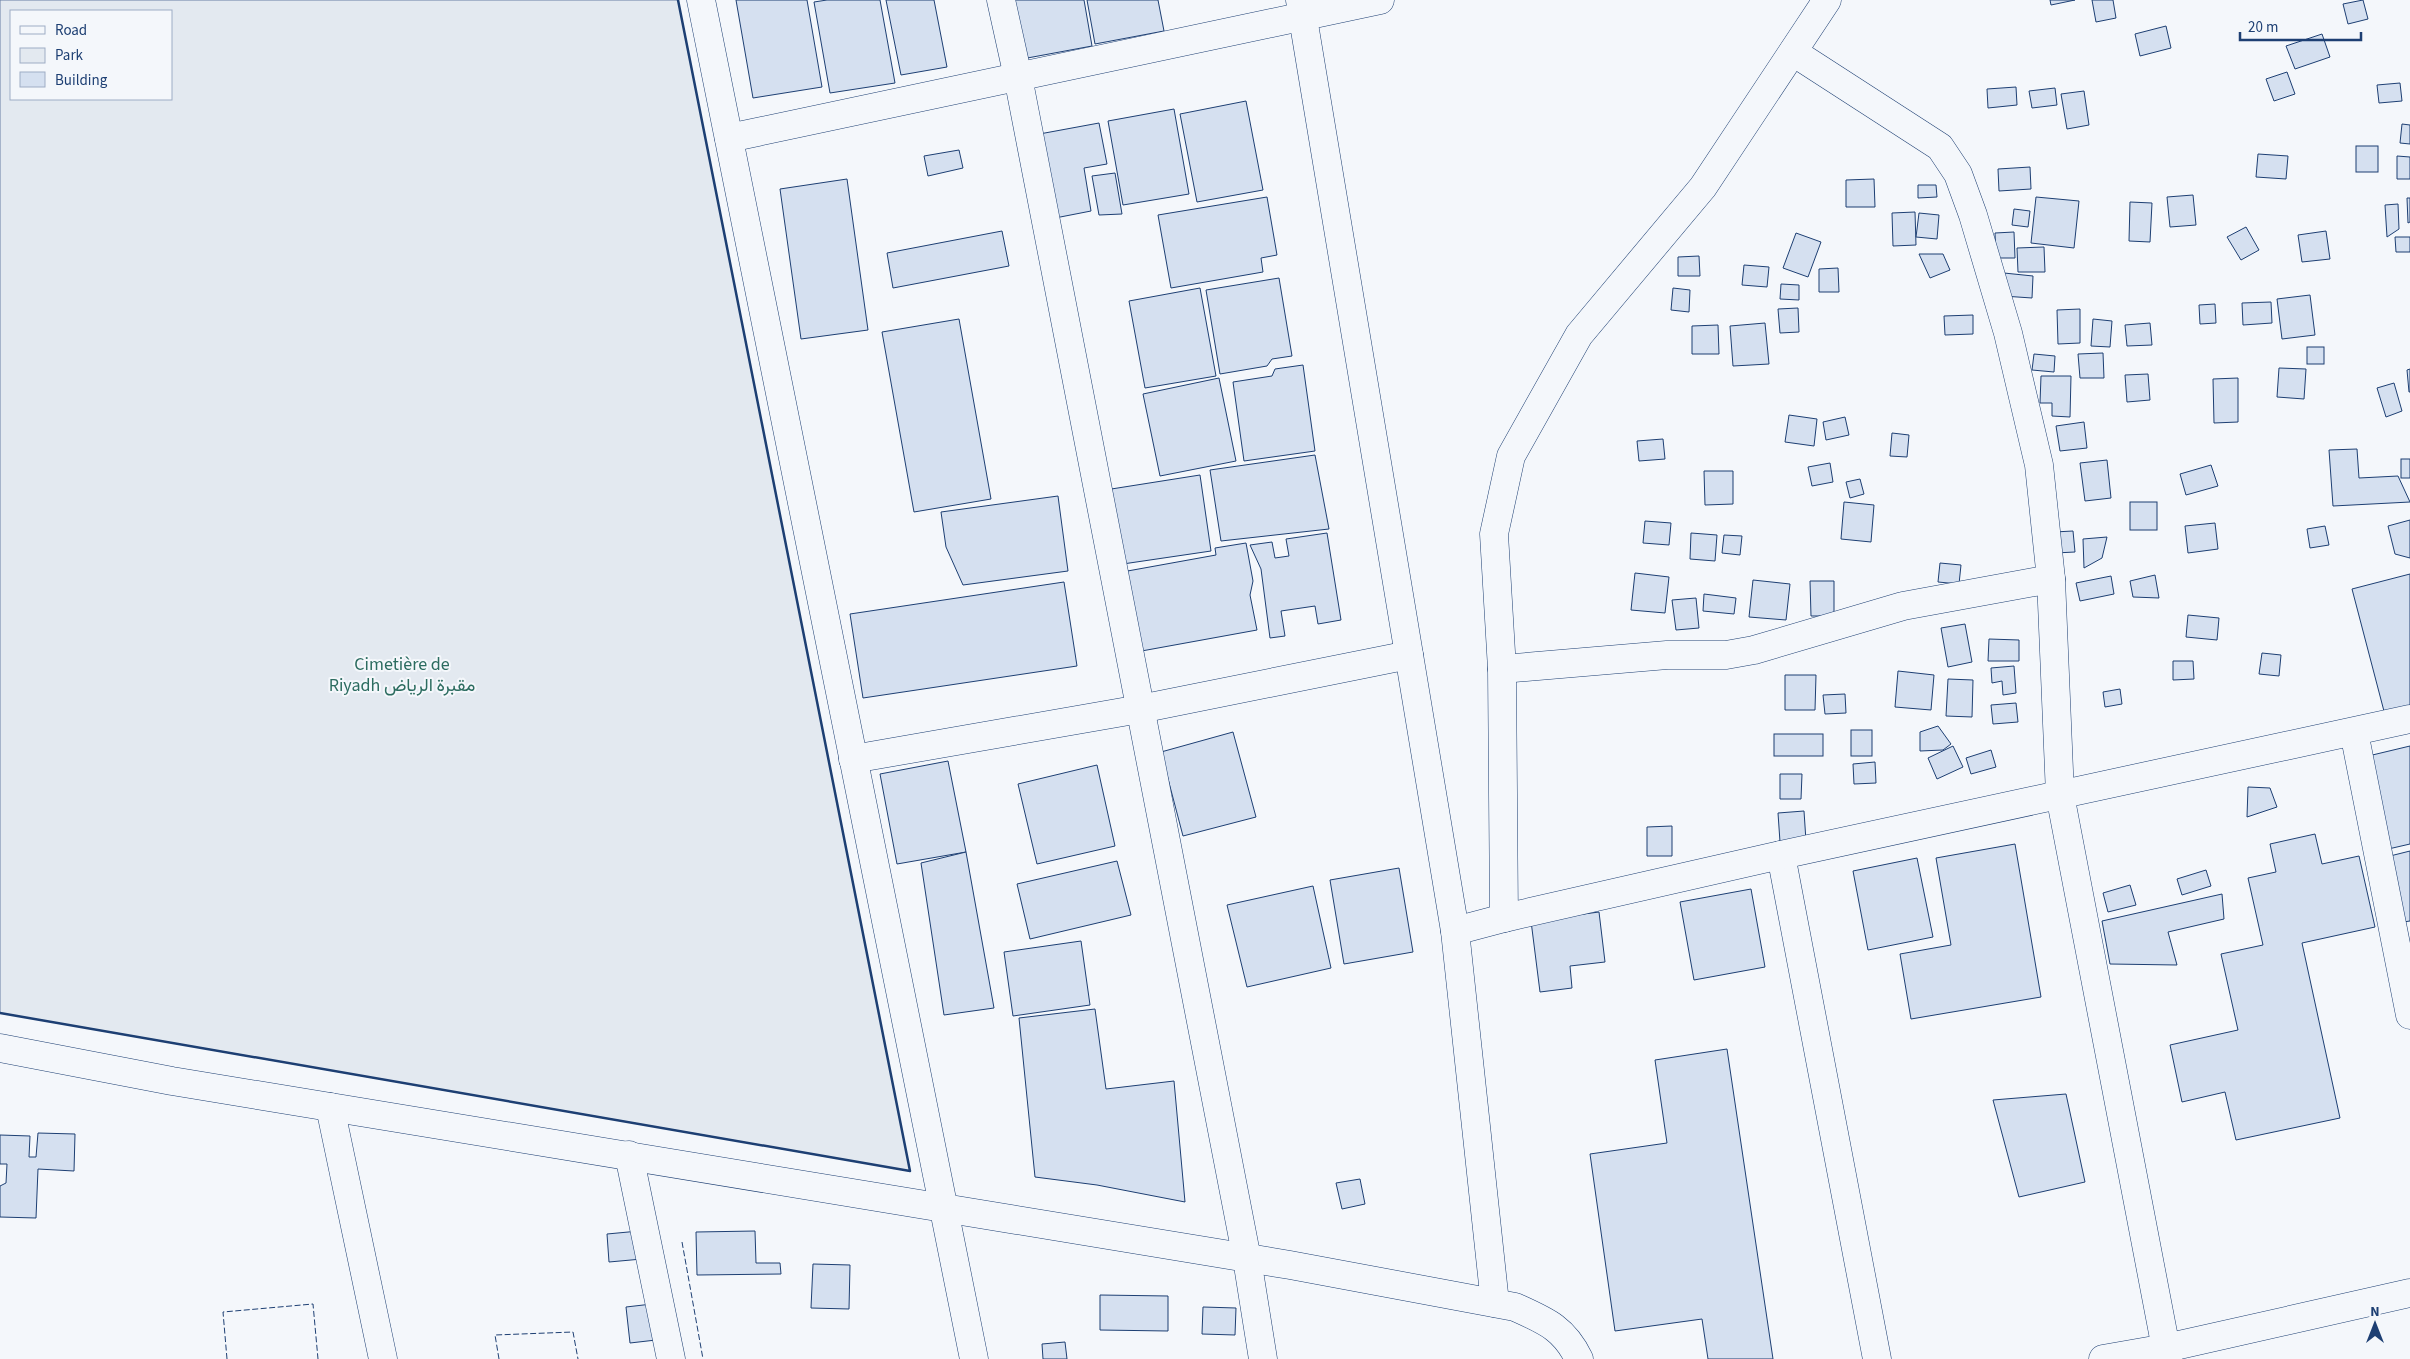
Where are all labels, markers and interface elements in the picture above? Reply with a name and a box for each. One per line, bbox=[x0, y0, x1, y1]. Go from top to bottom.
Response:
legend bbox=[10, 10, 172, 100]
scale bar bbox=[2240, 10, 2361, 42]
text: 20 m bbox=[2248, 17, 2278, 38]
text: Road bbox=[55, 20, 87, 41]
text: Park bbox=[55, 45, 84, 66]
text: Building bbox=[55, 70, 108, 91]
park label: Cimetière de Riyadh مقبرة الرياض bbox=[329, 652, 475, 698]
north arrow bbox=[2350, 1299, 2400, 1349]
text: N bbox=[2370, 1302, 2380, 1322]

